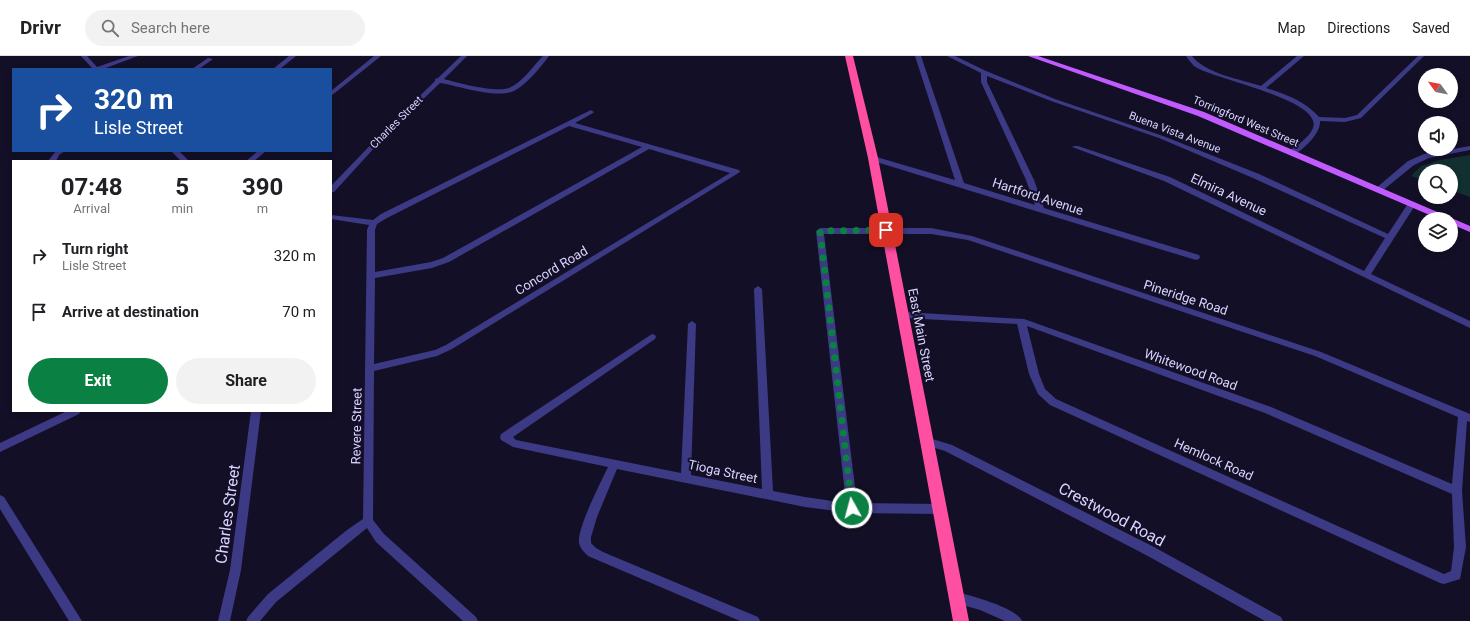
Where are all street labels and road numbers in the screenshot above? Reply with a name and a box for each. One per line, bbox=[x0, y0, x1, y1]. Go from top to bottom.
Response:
street label: Charles Street bbox=[367, 93, 426, 151]
street label: Torringford West Street bbox=[1191, 93, 1301, 150]
street label: Buena Vista Avenue bbox=[1127, 109, 1223, 156]
street label: Elmira Avenue bbox=[1188, 170, 1269, 219]
street label: Hartford Avenue bbox=[991, 175, 1085, 218]
street label: Concord Road bbox=[512, 243, 590, 298]
street label: Pineridge Road bbox=[1142, 277, 1230, 318]
street label: East Main Street bbox=[905, 287, 938, 383]
street label: Whitewood Road bbox=[1142, 346, 1239, 393]
street label: Revere Street bbox=[348, 388, 365, 464]
street label: Hemlock Road bbox=[1172, 435, 1255, 484]
street label: Tioga Street bbox=[687, 457, 759, 486]
street label: Charles Street bbox=[211, 463, 244, 565]
street label: Crestwood Road bbox=[1055, 478, 1168, 550]

